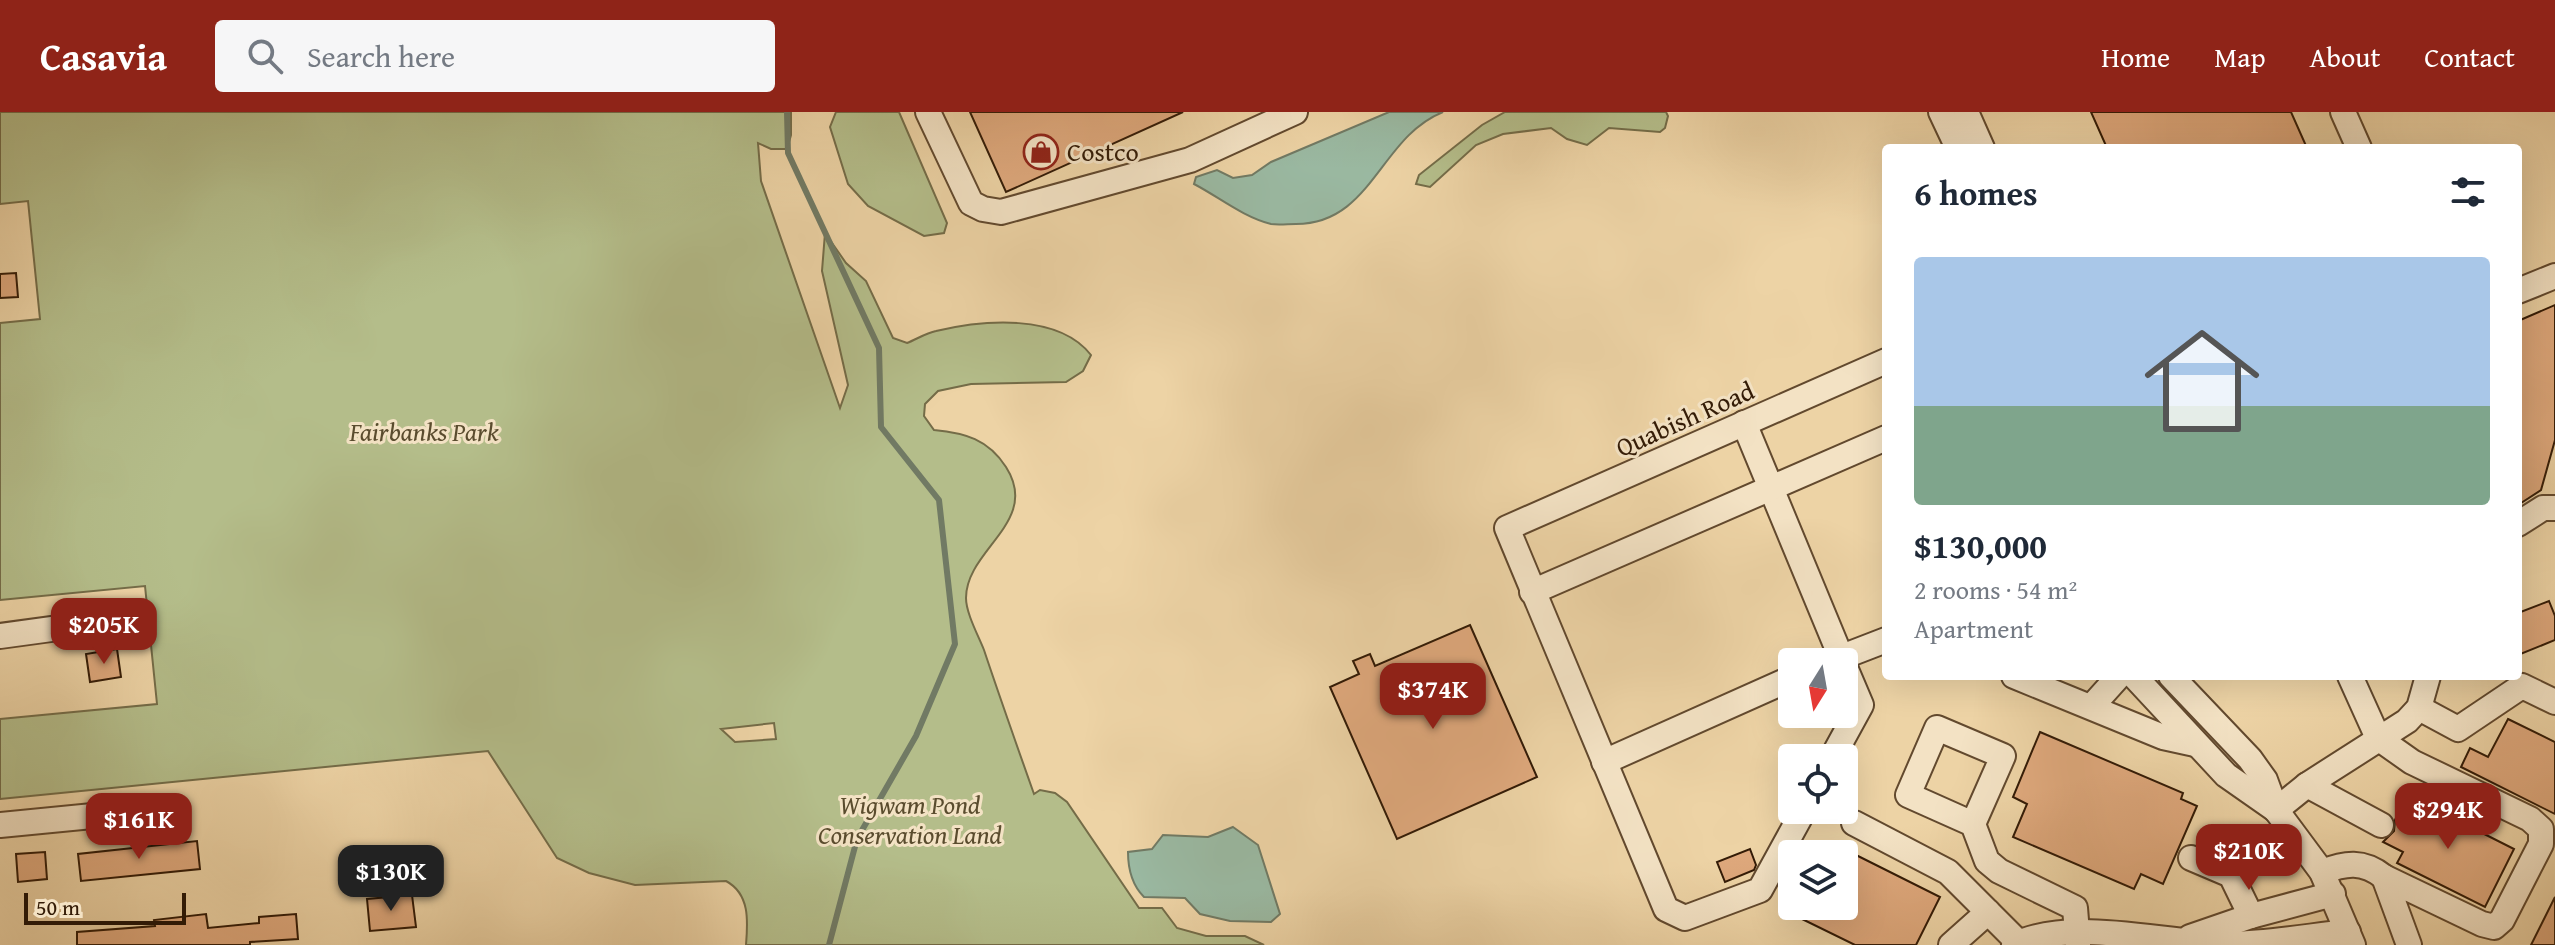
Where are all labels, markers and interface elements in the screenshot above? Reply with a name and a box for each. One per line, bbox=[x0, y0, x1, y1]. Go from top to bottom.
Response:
search box bbox=[215, 20, 775, 92]
text: Casavia bbox=[40, 28, 167, 84]
icon: search bbox=[243, 34, 287, 78]
text: Search here bbox=[307, 34, 455, 78]
text: Home bbox=[2101, 36, 2170, 77]
text: Map bbox=[2214, 36, 2266, 77]
text: About bbox=[2310, 36, 2380, 77]
text: Contact bbox=[2424, 36, 2515, 77]
place label: Costco bbox=[1067, 132, 1139, 171]
shop icon: Costco bbox=[1022, 133, 1060, 171]
text: 6 homes bbox=[1914, 168, 2038, 217]
icon: filters bbox=[2446, 170, 2490, 214]
icon: home bbox=[2130, 309, 2274, 453]
street label: Quabish Road bbox=[1609, 371, 1760, 466]
park label: Fairbanks Park bbox=[348, 412, 499, 451]
text: $130,000 bbox=[1914, 521, 2047, 570]
text: 2 rooms · 54 m² bbox=[1914, 570, 2077, 609]
pin: $205K bbox=[48, 598, 160, 666]
text: $205K bbox=[69, 604, 139, 643]
text: Apartment bbox=[1914, 609, 2033, 648]
north arrow bbox=[1778, 648, 1858, 728]
map controls bbox=[1778, 648, 1858, 920]
pin: $374K bbox=[1377, 663, 1489, 731]
text: $374K bbox=[1398, 669, 1468, 708]
button: locate bbox=[1778, 744, 1858, 824]
pin: $294K bbox=[2392, 783, 2504, 851]
park label: Wigwam Pond Conservation Land bbox=[818, 785, 1002, 854]
text: $294K bbox=[2413, 789, 2483, 828]
pin: $161K bbox=[83, 793, 195, 861]
text: $161K bbox=[104, 799, 174, 838]
pin: $210K bbox=[2193, 824, 2305, 892]
text: $210K bbox=[2214, 830, 2284, 869]
button: layers bbox=[1778, 840, 1858, 920]
pin: $130K bbox=[335, 845, 447, 913]
text: $130K bbox=[356, 851, 426, 890]
scale bar bbox=[24, 889, 186, 925]
text: 50 m bbox=[36, 891, 80, 923]

